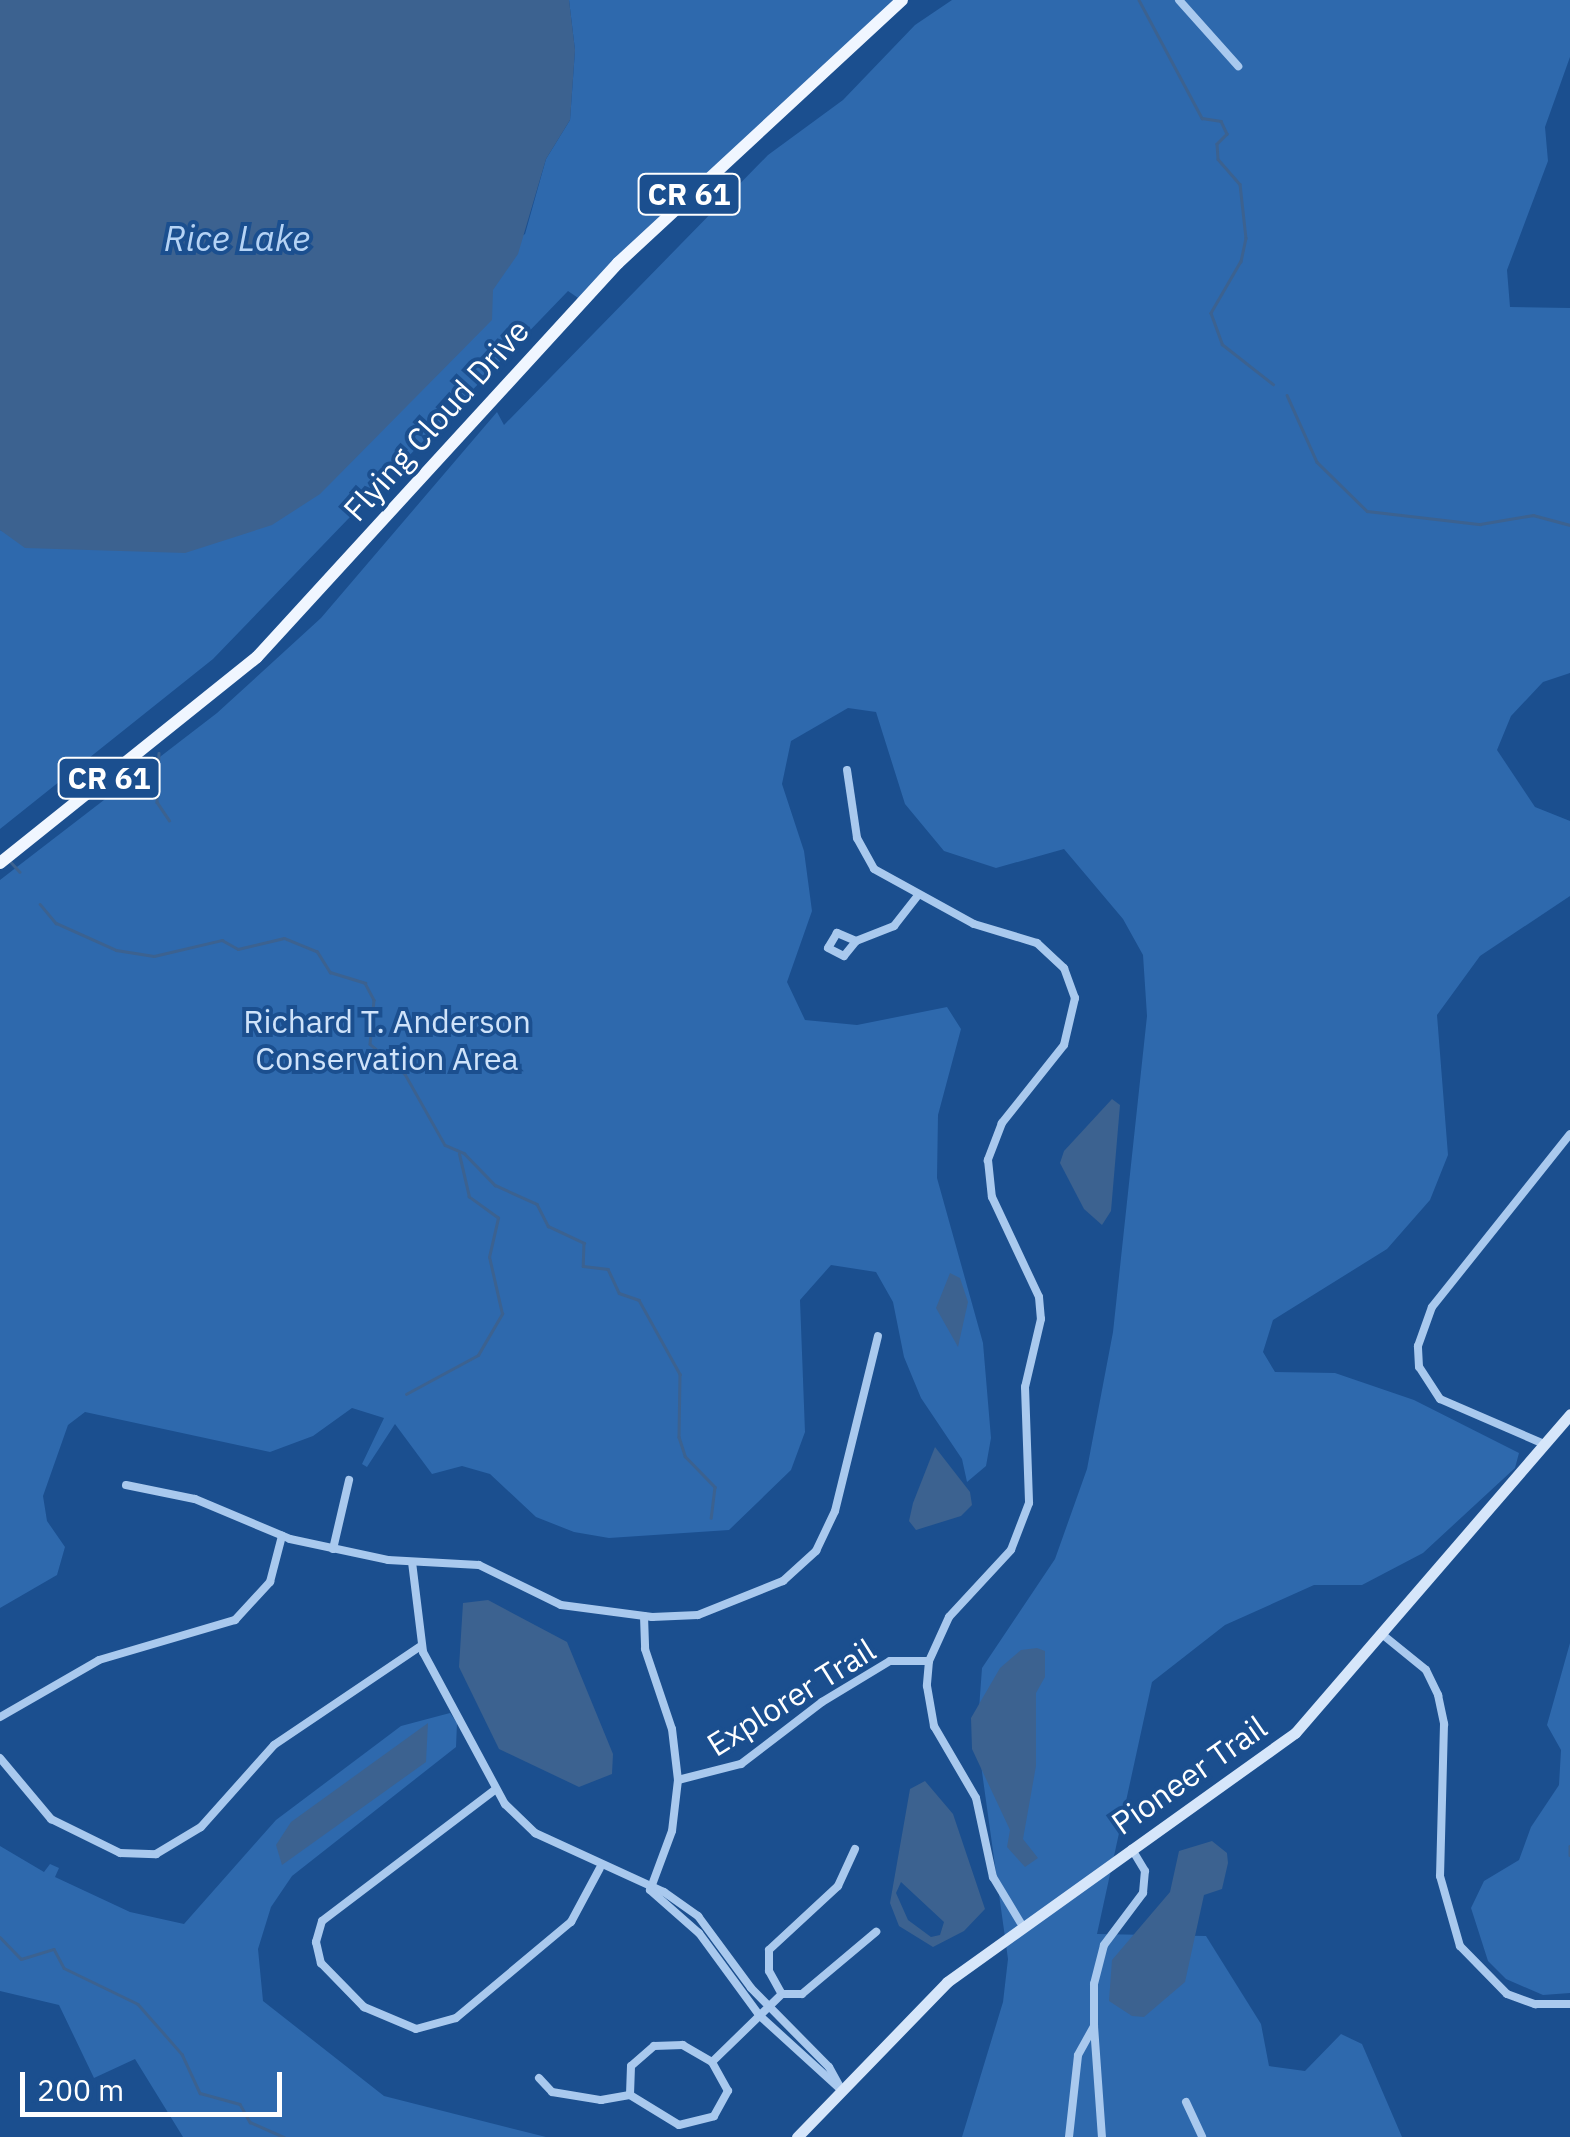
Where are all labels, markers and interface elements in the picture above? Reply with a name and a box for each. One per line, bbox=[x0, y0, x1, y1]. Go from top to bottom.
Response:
road number: CR 61 bbox=[636, 169, 742, 219]
water label: Rice Lake bbox=[164, 217, 310, 259]
street label: Flying Cloud Drive bbox=[335, 311, 537, 529]
road number: CR 61 bbox=[56, 753, 162, 803]
park label: Richard T. Anderson Conservation Area bbox=[243, 1003, 531, 1078]
street label: Explorer Trail bbox=[700, 1630, 882, 1764]
street label: Pioneer Trail bbox=[1104, 1708, 1274, 1842]
scale bar bbox=[25, 2052, 288, 2114]
text: 200 m bbox=[37, 2070, 124, 2109]

